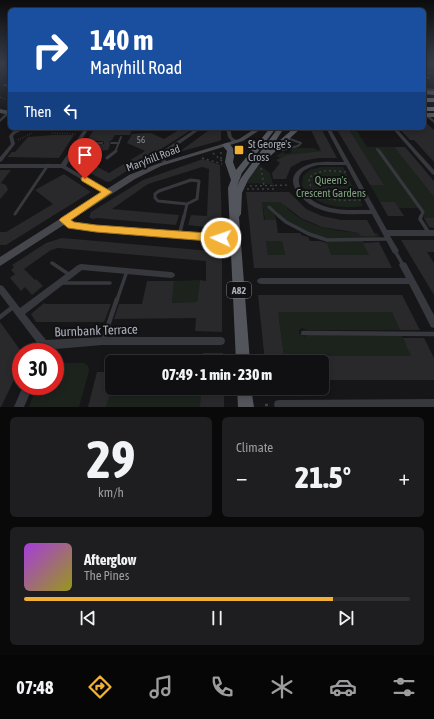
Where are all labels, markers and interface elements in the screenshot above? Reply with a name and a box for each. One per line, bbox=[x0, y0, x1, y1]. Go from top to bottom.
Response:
icon: right bbox=[24, 24, 76, 76]
text: 140 m bbox=[90, 24, 153, 56]
text: Maryhill Road bbox=[90, 57, 182, 78]
icon: left bbox=[60, 100, 82, 122]
text: Then bbox=[24, 103, 52, 120]
house number: 56 bbox=[137, 135, 145, 145]
pin bbox=[68, 138, 102, 179]
place label: St George's Cross bbox=[248, 138, 291, 163]
street label: Maryhill Road bbox=[124, 142, 182, 174]
icon: arrive bbox=[74, 144, 96, 166]
marker: St George's Cross bbox=[233, 144, 245, 156]
park label: Queen's Crescent Gardens bbox=[296, 174, 366, 199]
position arrow bbox=[200, 217, 242, 259]
road number: A82 bbox=[227, 282, 251, 298]
street label: Burnbank Terrace bbox=[54, 322, 138, 339]
speed limit sign: 30 bbox=[12, 343, 64, 395]
text: 07:49 · 1 min · 230 m bbox=[162, 366, 272, 383]
text: 29 bbox=[87, 429, 135, 489]
text: Climate bbox=[236, 440, 273, 455]
text: 21.5° bbox=[295, 460, 351, 494]
text: − bbox=[236, 464, 247, 490]
text: + bbox=[399, 464, 410, 490]
text: km/h bbox=[98, 485, 124, 500]
text: Afterglow bbox=[84, 551, 137, 568]
text: The Pines bbox=[84, 568, 129, 583]
icon: previous bbox=[77, 607, 99, 629]
icon: pause bbox=[206, 607, 228, 629]
icon: next bbox=[335, 607, 357, 629]
icon: directions bbox=[86, 673, 114, 701]
icon: music bbox=[147, 673, 175, 701]
icon: phone bbox=[208, 673, 236, 701]
icon: climate bbox=[268, 673, 296, 701]
icon: car bbox=[329, 673, 357, 701]
icon: filters bbox=[390, 673, 418, 701]
text: 07:48 bbox=[16, 677, 53, 698]

